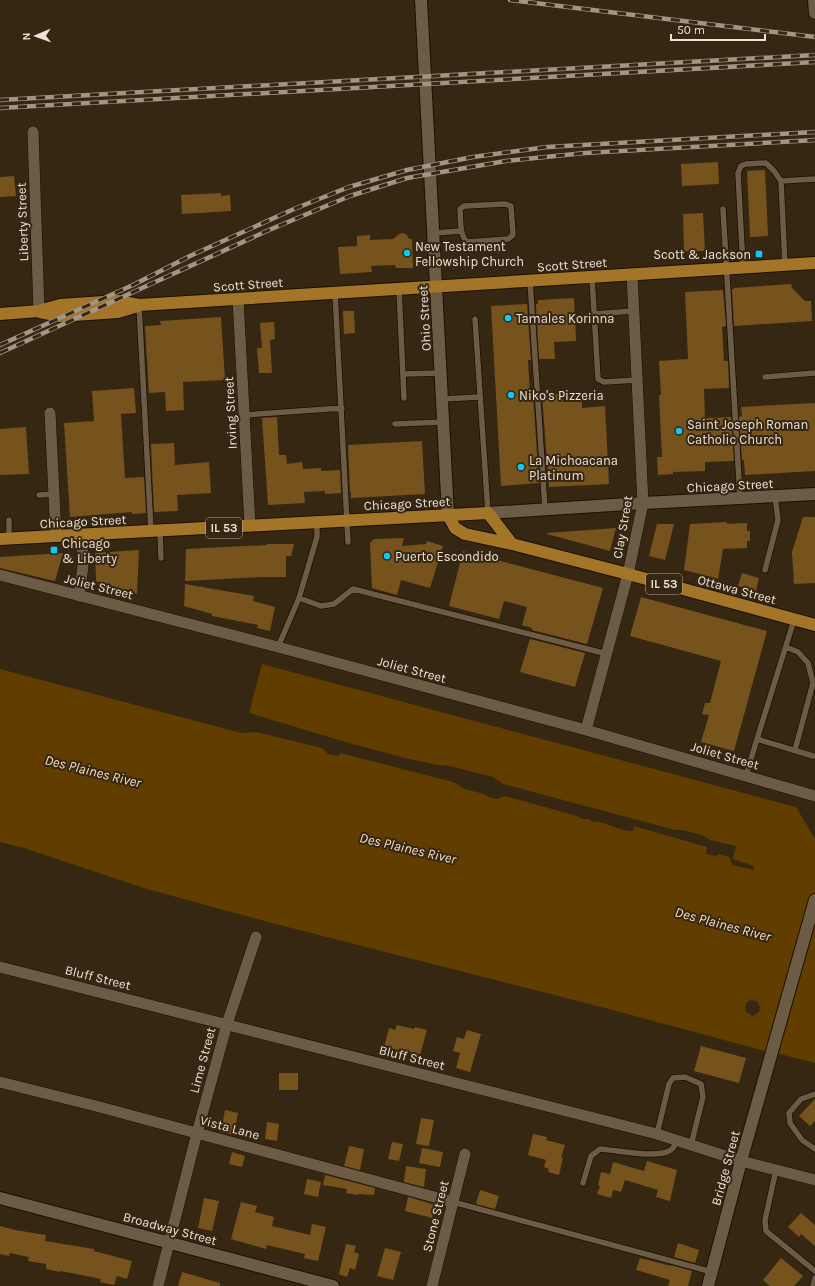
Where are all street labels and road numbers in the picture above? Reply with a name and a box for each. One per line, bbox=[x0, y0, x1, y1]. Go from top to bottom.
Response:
street label: Liberty Street bbox=[14, 182, 31, 262]
street label: Scott Street bbox=[536, 255, 608, 274]
street label: Scott Street bbox=[212, 275, 284, 294]
street label: Ohio Street bbox=[415, 285, 434, 351]
street label: Irving Street bbox=[221, 376, 240, 450]
street label: Chicago Street bbox=[686, 476, 774, 495]
street label: Chicago Street bbox=[363, 494, 451, 513]
street label: Clay Street bbox=[610, 494, 635, 560]
street label: Chicago Street bbox=[39, 512, 127, 531]
road number: IL 53 bbox=[206, 518, 242, 538]
street label: Joliet Street bbox=[63, 571, 135, 602]
street label: Ottawa Street bbox=[696, 572, 778, 607]
road number: IL 53 bbox=[646, 574, 682, 594]
street label: Joliet Street bbox=[376, 653, 448, 686]
street label: Joliet Street bbox=[689, 739, 761, 772]
street label: Bluff Street bbox=[63, 962, 132, 993]
street label: Lime Street bbox=[186, 1025, 218, 1095]
street label: Bluff Street bbox=[377, 1042, 446, 1073]
street label: Vista Lane bbox=[199, 1112, 262, 1143]
street label: Bridge Street bbox=[708, 1129, 743, 1207]
street label: Stone Street bbox=[419, 1179, 452, 1253]
street label: Broadway Street bbox=[121, 1209, 218, 1248]

